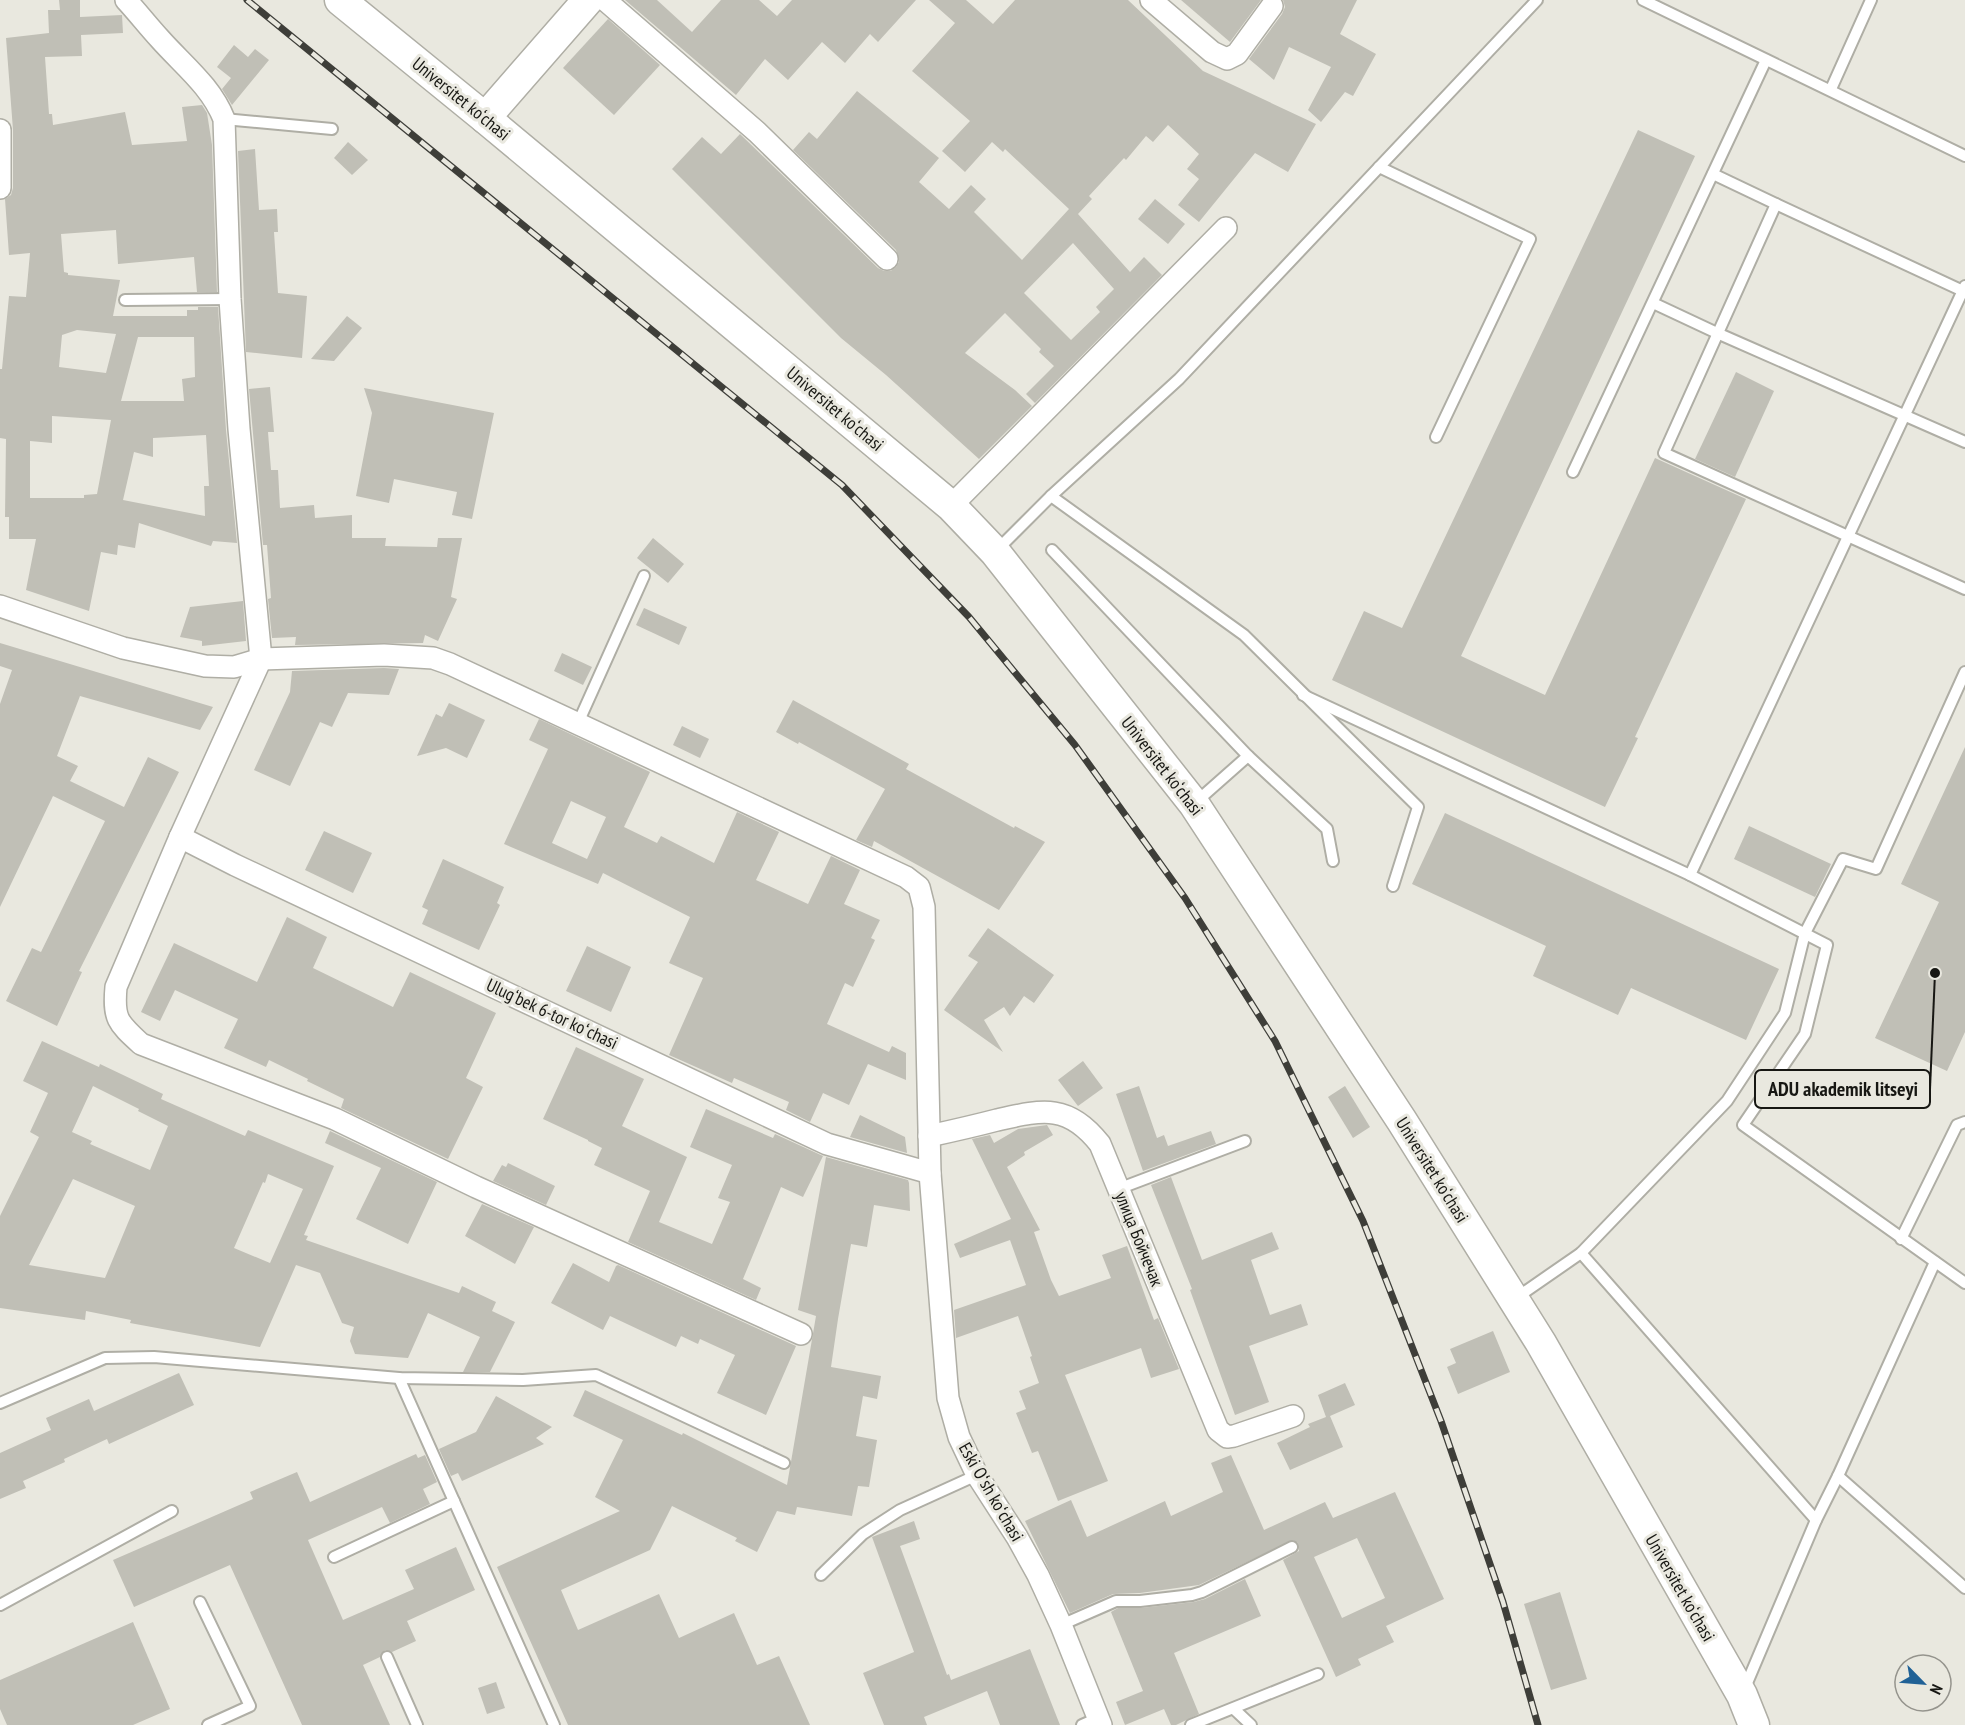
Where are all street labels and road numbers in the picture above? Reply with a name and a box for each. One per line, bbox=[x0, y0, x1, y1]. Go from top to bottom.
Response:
street label: Universitet kо‘chasi bbox=[407, 52, 515, 145]
street label: Universitet kо‘chasi bbox=[782, 361, 889, 456]
street label: Universitet kо‘chasi bbox=[1116, 711, 1208, 820]
street label: Ulug‘bek 6-tor koʻchasi bbox=[483, 973, 622, 1054]
street label: Universitet kо‘chasi bbox=[1391, 1113, 1474, 1227]
street label: улица Бойчечак bbox=[1110, 1188, 1169, 1290]
street label: Eski Oʻsh koʻchasi bbox=[954, 1438, 1029, 1545]
street label: Universitet kо‘chasi bbox=[1640, 1530, 1720, 1645]

